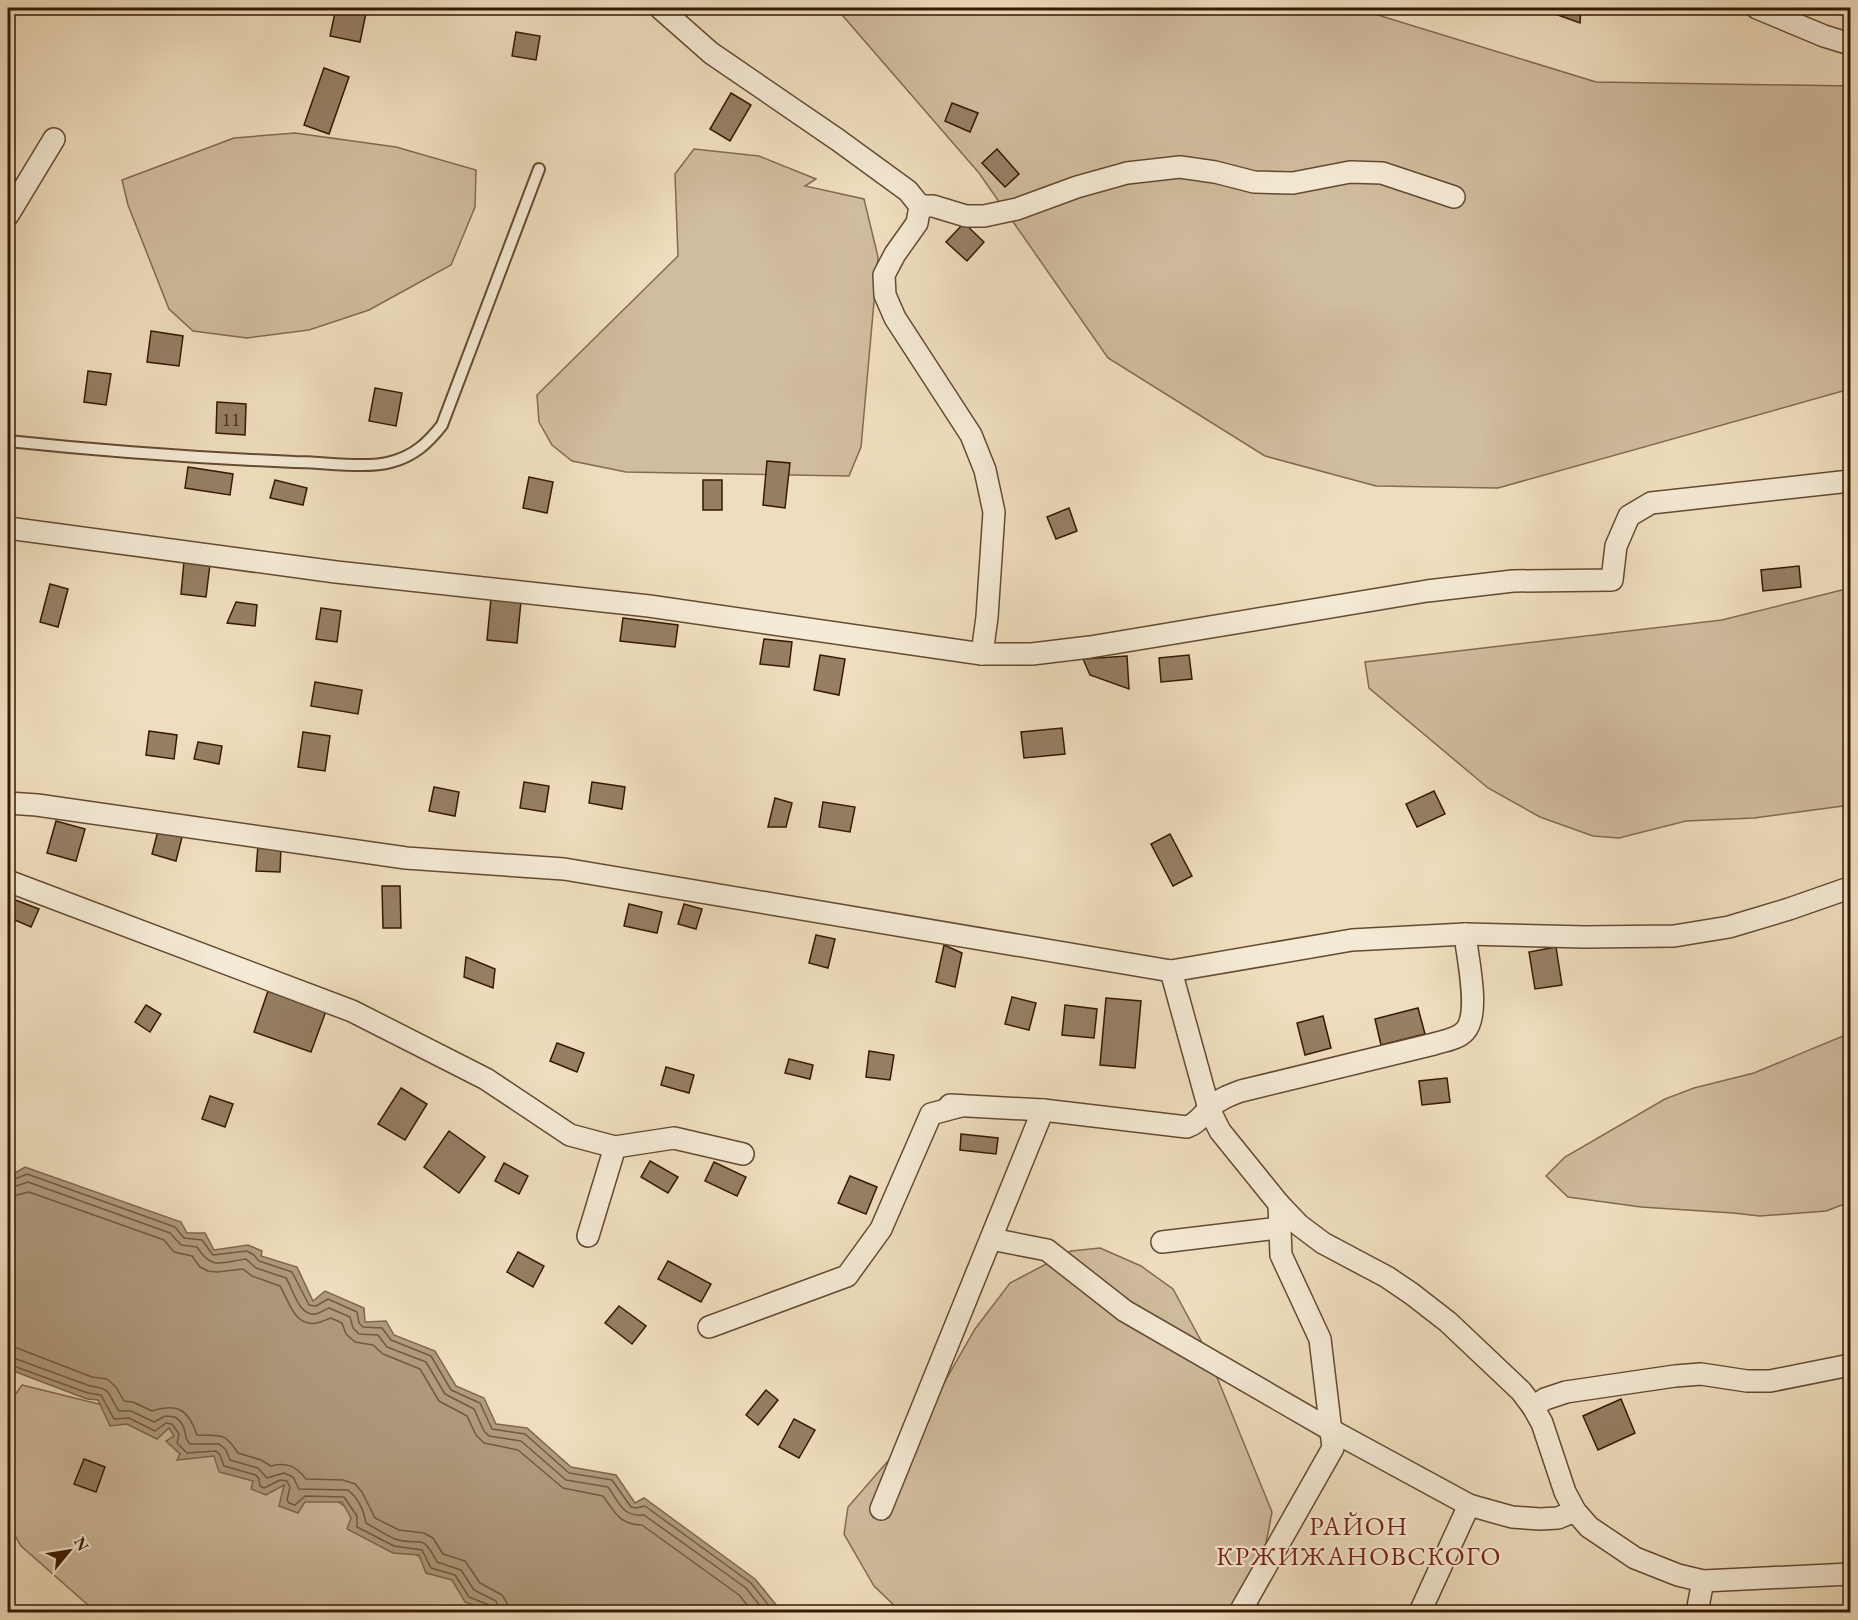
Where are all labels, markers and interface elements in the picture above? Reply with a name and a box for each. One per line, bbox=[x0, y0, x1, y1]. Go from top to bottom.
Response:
house number: 11 bbox=[221, 406, 241, 432]
district label: РАЙОН КРЖИЖАНОВСКОГО bbox=[1216, 1509, 1502, 1573]
north arrow bbox=[39, 1521, 99, 1581]
text: N bbox=[69, 1533, 94, 1555]

